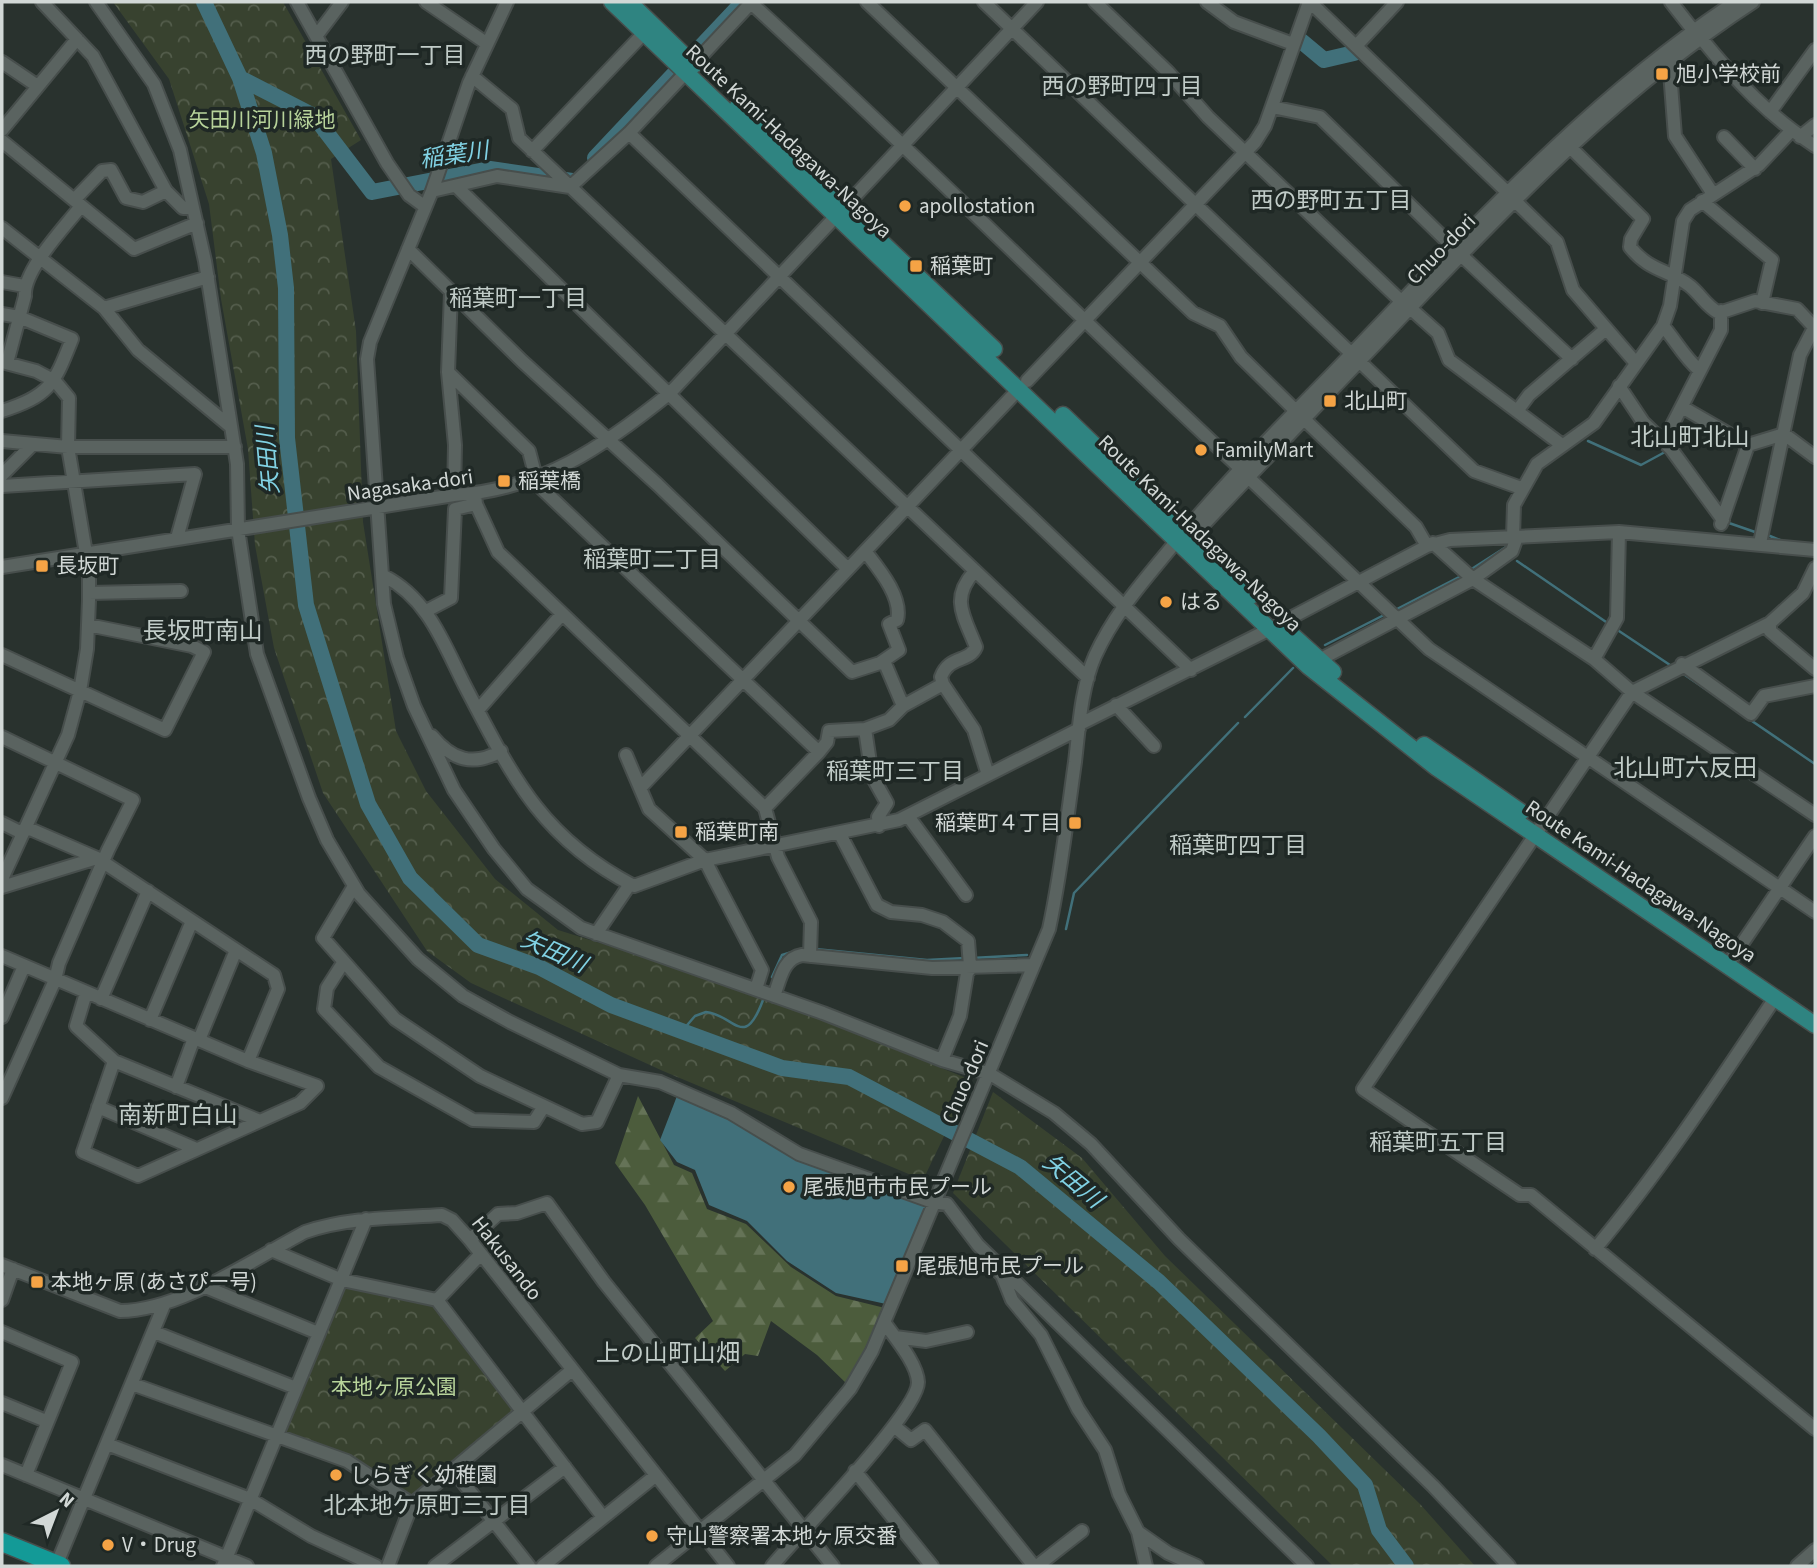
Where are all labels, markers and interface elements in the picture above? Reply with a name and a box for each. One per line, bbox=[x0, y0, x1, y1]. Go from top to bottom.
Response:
street label: Route Kami-Hadagawa-Nagoya bbox=[679, 37, 899, 245]
district label: 西の野町一丁目 bbox=[305, 39, 466, 72]
place label: 旭小学校前 bbox=[1676, 59, 1781, 89]
marker: 旭小学校前 bbox=[1654, 66, 1670, 82]
district label: 西の野町四丁目 bbox=[1042, 70, 1203, 103]
park label: 矢田川河川緑地 bbox=[189, 105, 336, 135]
water label: 稲葉川 bbox=[418, 133, 493, 176]
district label: 西の野町五丁目 bbox=[1251, 184, 1412, 217]
place label: apollostation bbox=[919, 191, 1035, 221]
marker: apollostation bbox=[897, 198, 913, 214]
street label: Chuo-dori bbox=[1400, 207, 1482, 291]
place label: 稲葉町 bbox=[930, 251, 993, 281]
marker: 稲葉町 bbox=[908, 258, 924, 274]
district label: 稲葉町一丁目 bbox=[449, 282, 587, 315]
place label: 北山町 bbox=[1344, 386, 1407, 416]
marker: 北山町 bbox=[1322, 393, 1338, 409]
district label: 北山町北山 bbox=[1630, 420, 1750, 455]
water label: 矢田川 bbox=[248, 421, 287, 496]
street label: Route Kami-Hadagawa-Nagoya bbox=[1091, 427, 1309, 639]
place label: FamilyMart bbox=[1215, 435, 1313, 465]
marker: FamilyMart bbox=[1193, 442, 1209, 458]
street label: Nagasaka-dori bbox=[345, 461, 475, 509]
place label: 稲葉橋 bbox=[518, 466, 581, 496]
marker: 稲葉橋 bbox=[496, 473, 512, 489]
district label: 稲葉町二丁目 bbox=[583, 543, 721, 576]
place label: 長坂町 bbox=[56, 551, 119, 581]
marker: 長坂町 bbox=[34, 558, 50, 574]
place label: はる bbox=[1180, 587, 1222, 617]
marker: はる bbox=[1158, 594, 1174, 610]
district label: 長坂町南山 bbox=[143, 614, 263, 649]
district label: 北山町六反田 bbox=[1613, 751, 1757, 786]
district label: 稲葉町三丁目 bbox=[826, 755, 964, 788]
street label: Route Kami-Hadagawa-Nagoya bbox=[1519, 792, 1763, 970]
place label: 稲葉町４丁目 bbox=[935, 808, 1061, 838]
marker: 稲葉町４丁目 bbox=[1067, 815, 1083, 831]
place label: 稲葉町南 bbox=[695, 817, 779, 847]
marker: 稲葉町南 bbox=[673, 824, 689, 840]
district label: 稲葉町四丁目 bbox=[1169, 829, 1307, 862]
water label: 矢田川 bbox=[516, 923, 595, 982]
street label: Chuo-dori bbox=[934, 1035, 996, 1129]
district label: 南新町白山 bbox=[118, 1098, 238, 1133]
district label: 稲葉町五丁目 bbox=[1369, 1126, 1507, 1159]
water label: 矢田川 bbox=[1036, 1146, 1112, 1218]
place label: 尾張旭市市民プール bbox=[803, 1172, 992, 1202]
marker: 尾張旭市市民プール bbox=[781, 1179, 797, 1195]
street label: Hakusando bbox=[464, 1209, 550, 1307]
place label: 尾張旭市民プール bbox=[916, 1251, 1084, 1281]
marker: 尾張旭市民プール bbox=[894, 1258, 910, 1274]
place label: 本地ヶ原 (あさぴー号) bbox=[51, 1267, 257, 1297]
marker: 本地ヶ原 (あさぴー号) bbox=[29, 1274, 45, 1290]
district label: 上の山町山畑 bbox=[596, 1336, 740, 1371]
park label: 本地ヶ原公園 bbox=[331, 1372, 457, 1402]
place label: しらぎく幼稚園 bbox=[350, 1460, 497, 1490]
marker: しらぎく幼稚園 bbox=[328, 1467, 344, 1483]
north arrow bbox=[21, 1477, 91, 1547]
text: N bbox=[53, 1486, 80, 1515]
district label: 北本地ケ原町三丁目 bbox=[324, 1489, 531, 1522]
place label: 守山警察署本地ヶ原交番 bbox=[666, 1521, 897, 1551]
marker: 守山警察署本地ヶ原交番 bbox=[644, 1528, 660, 1544]
place label: V・Drug bbox=[122, 1530, 196, 1560]
marker: V・Drug bbox=[100, 1537, 116, 1553]

